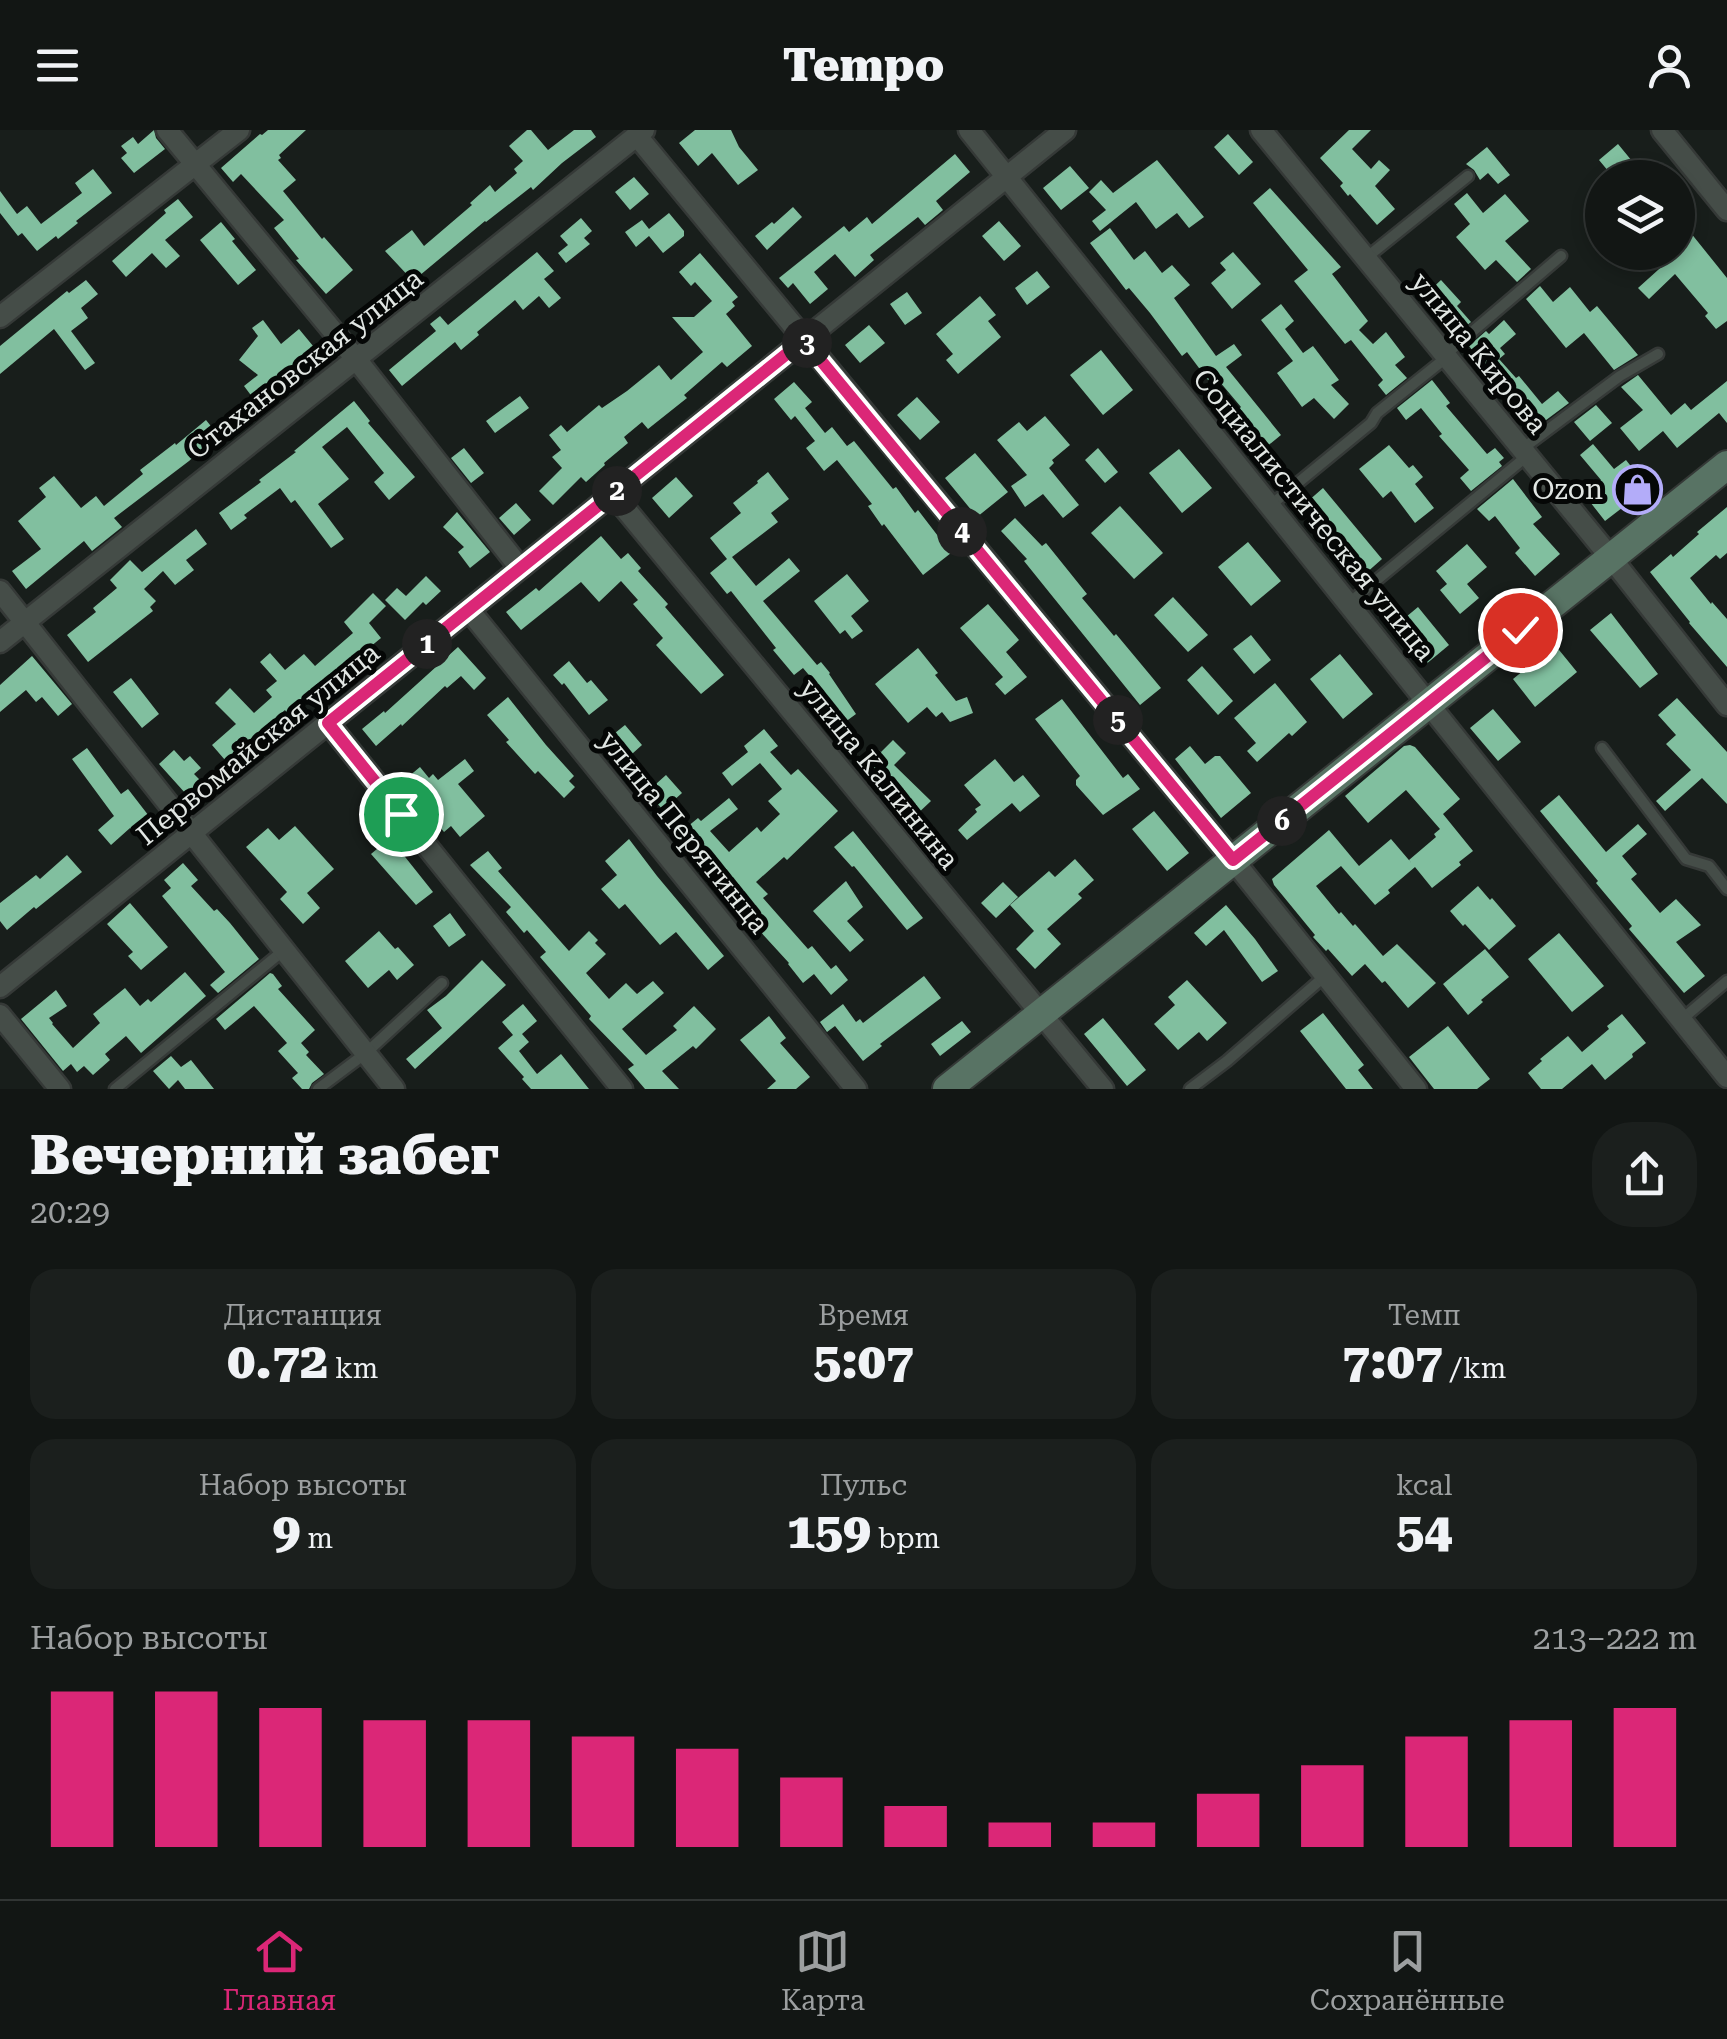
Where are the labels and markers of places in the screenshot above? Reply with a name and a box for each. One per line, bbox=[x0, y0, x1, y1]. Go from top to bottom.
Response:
pin: 3 bbox=[782, 318, 832, 368]
shop icon: Ozon bbox=[1612, 463, 1664, 515]
pin: 2 bbox=[592, 466, 642, 516]
place label: Ozon bbox=[1532, 473, 1603, 506]
pin: 4 bbox=[937, 507, 987, 557]
pin bbox=[1478, 588, 1563, 673]
pin: 1 bbox=[402, 619, 452, 669]
pin: 5 bbox=[1093, 695, 1143, 745]
pin bbox=[359, 772, 444, 857]
pin: 6 bbox=[1257, 796, 1307, 846]

